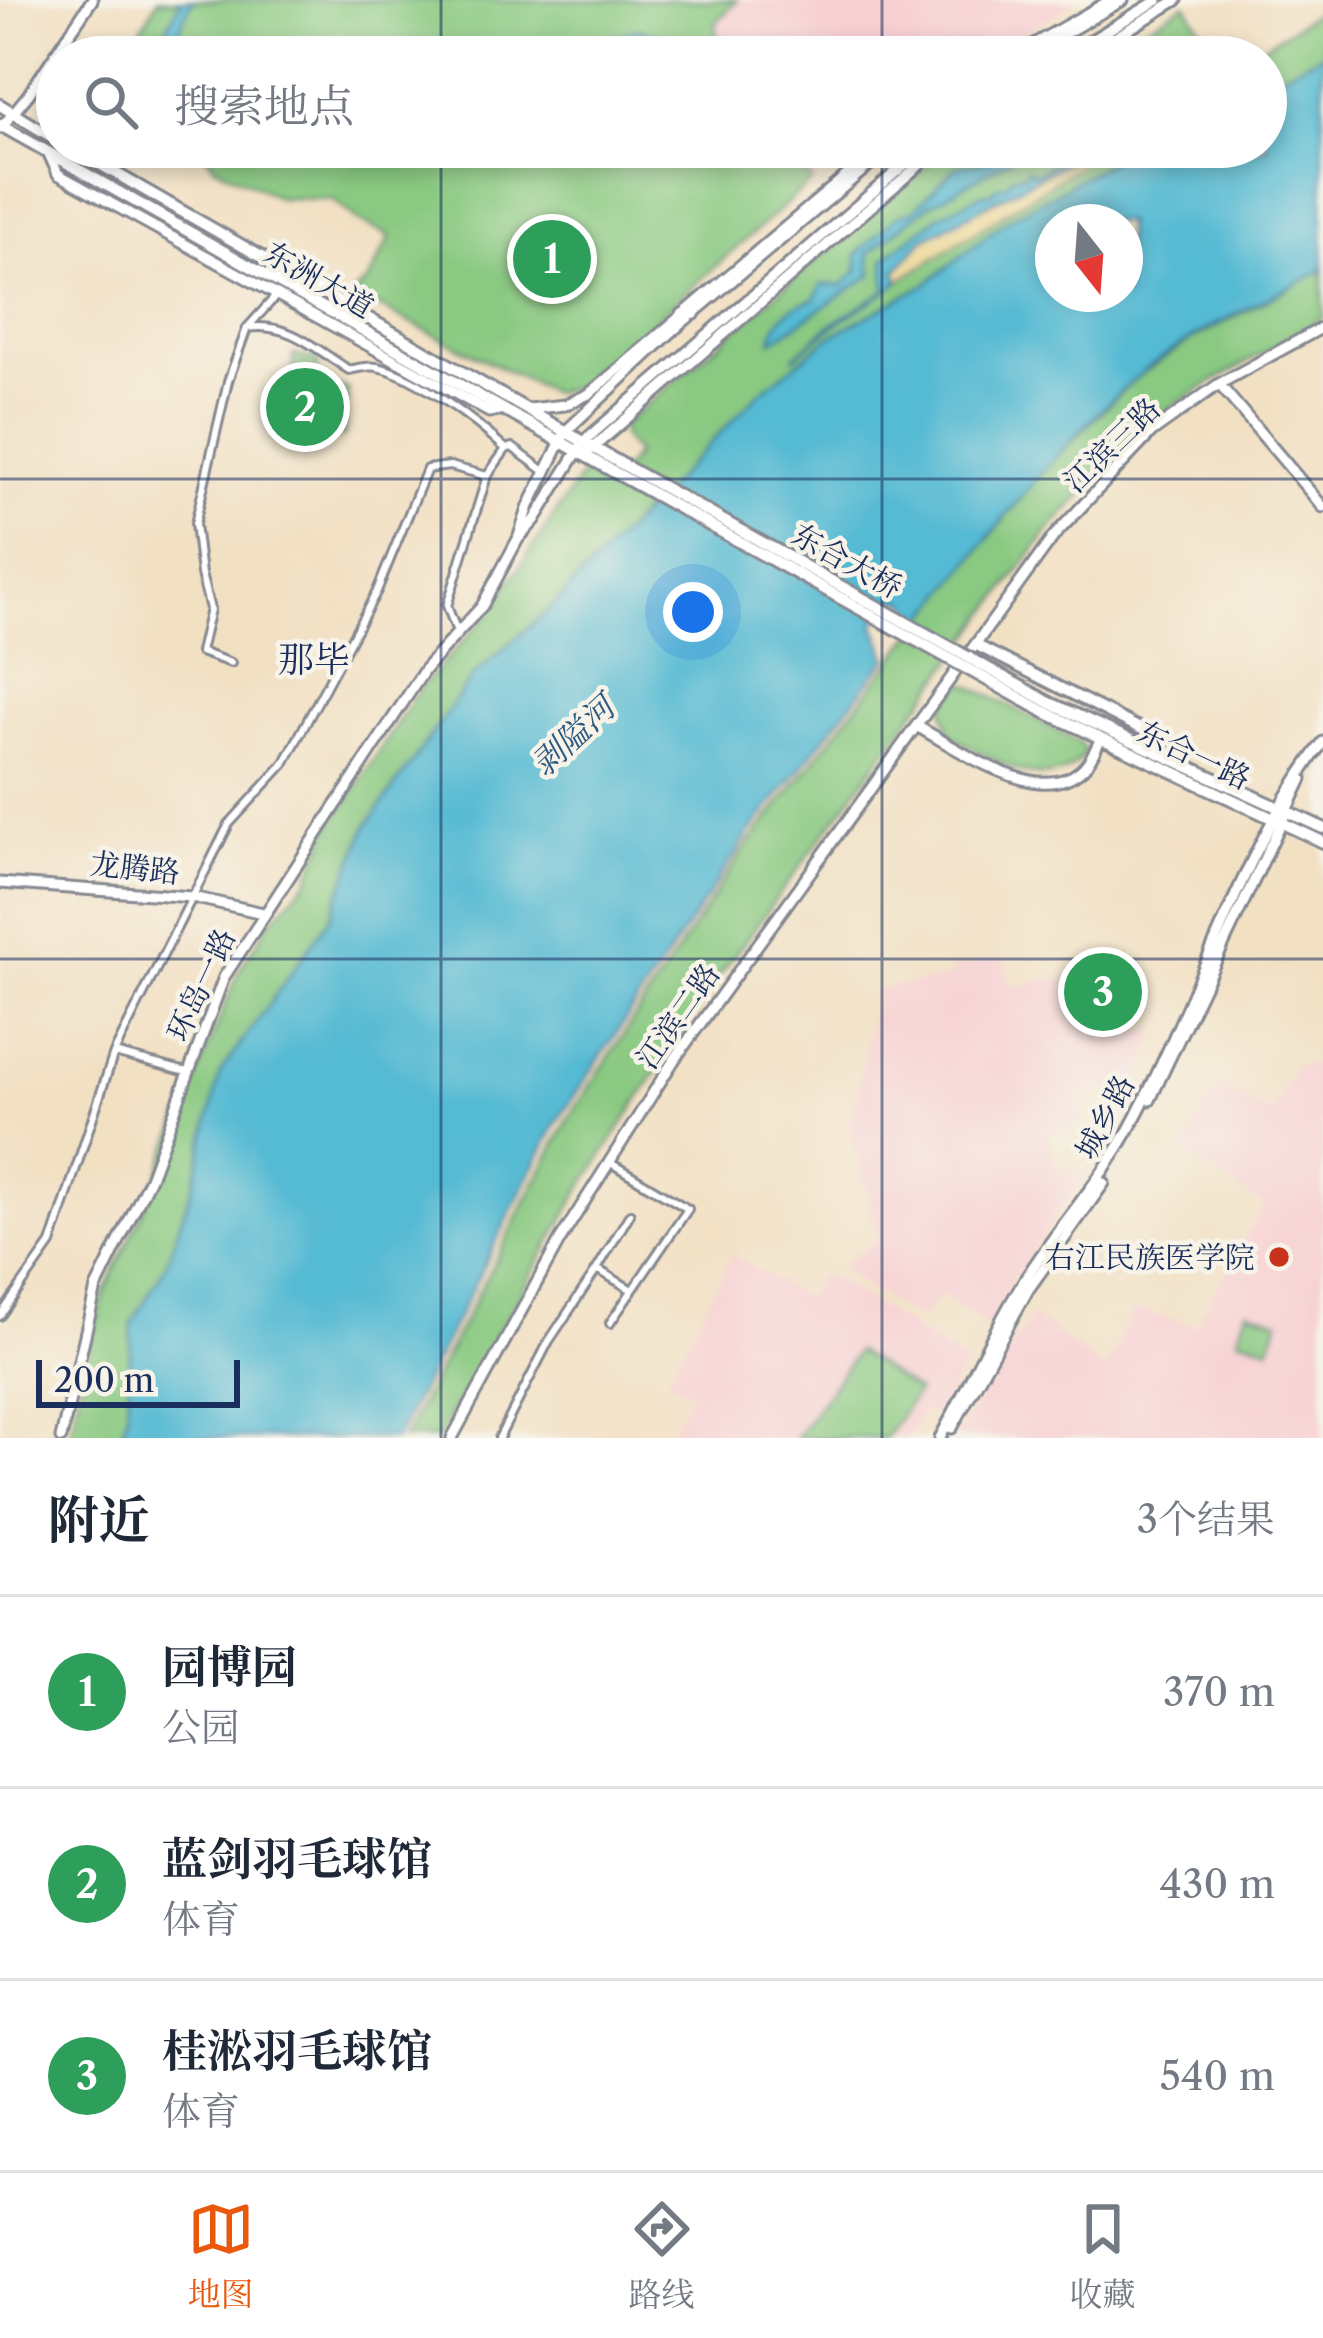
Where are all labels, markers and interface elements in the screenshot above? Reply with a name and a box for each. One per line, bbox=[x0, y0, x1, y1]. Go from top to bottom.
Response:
search box bbox=[36, 36, 1287, 168]
icon: search bbox=[78, 69, 144, 135]
text: 搜索地点 bbox=[174, 78, 354, 134]
north arrow bbox=[1035, 204, 1143, 312]
pin: 1 bbox=[513, 214, 591, 304]
street label: 东洲大道 bbox=[258, 234, 380, 326]
pin: 2 bbox=[266, 362, 344, 452]
street label: 江滨三路 bbox=[1056, 390, 1168, 500]
street label: 东合大桥 bbox=[786, 516, 908, 606]
your location bbox=[663, 582, 723, 642]
district label: 那毕 bbox=[278, 637, 350, 681]
water label: 剥隘河 bbox=[523, 684, 627, 785]
street label: 东合一路 bbox=[1132, 713, 1256, 797]
street label: 龙腾路 bbox=[88, 845, 182, 891]
street label: 环岛一路 bbox=[159, 923, 243, 1047]
pin: 3 bbox=[1064, 947, 1142, 1037]
street label: 江滨二路 bbox=[628, 956, 728, 1076]
street label: 城乡路 bbox=[1068, 1069, 1142, 1165]
place label: 右江民族医学院 bbox=[1045, 1239, 1255, 1276]
marker: 右江民族医学院 bbox=[1266, 1244, 1292, 1270]
scale bar bbox=[36, 1354, 240, 1407]
text: 200 m bbox=[54, 1360, 154, 1401]
text: 附近 bbox=[48, 1489, 150, 1551]
text: 3个结果 bbox=[1137, 1495, 1275, 1543]
text: 园博园 bbox=[162, 1639, 297, 1695]
text: 1 bbox=[78, 1668, 96, 1716]
text: 370 m bbox=[1163, 1668, 1275, 1716]
text: 公园 bbox=[162, 1703, 240, 1751]
text: 蓝剑羽毛球馆 bbox=[162, 1831, 432, 1887]
text: 2 bbox=[75, 1860, 99, 1908]
text: 430 m bbox=[1160, 1860, 1275, 1908]
text: 体育 bbox=[162, 1895, 240, 1943]
text: 桂淞羽毛球馆 bbox=[162, 2023, 432, 2079]
text: 3 bbox=[76, 2052, 98, 2100]
text: 540 m bbox=[1160, 2052, 1275, 2100]
text: 体育 bbox=[162, 2087, 240, 2135]
tab: 地图 bbox=[188, 2196, 254, 2315]
tab: 路线 bbox=[629, 2196, 695, 2315]
tab: 收藏 bbox=[1070, 2196, 1136, 2315]

